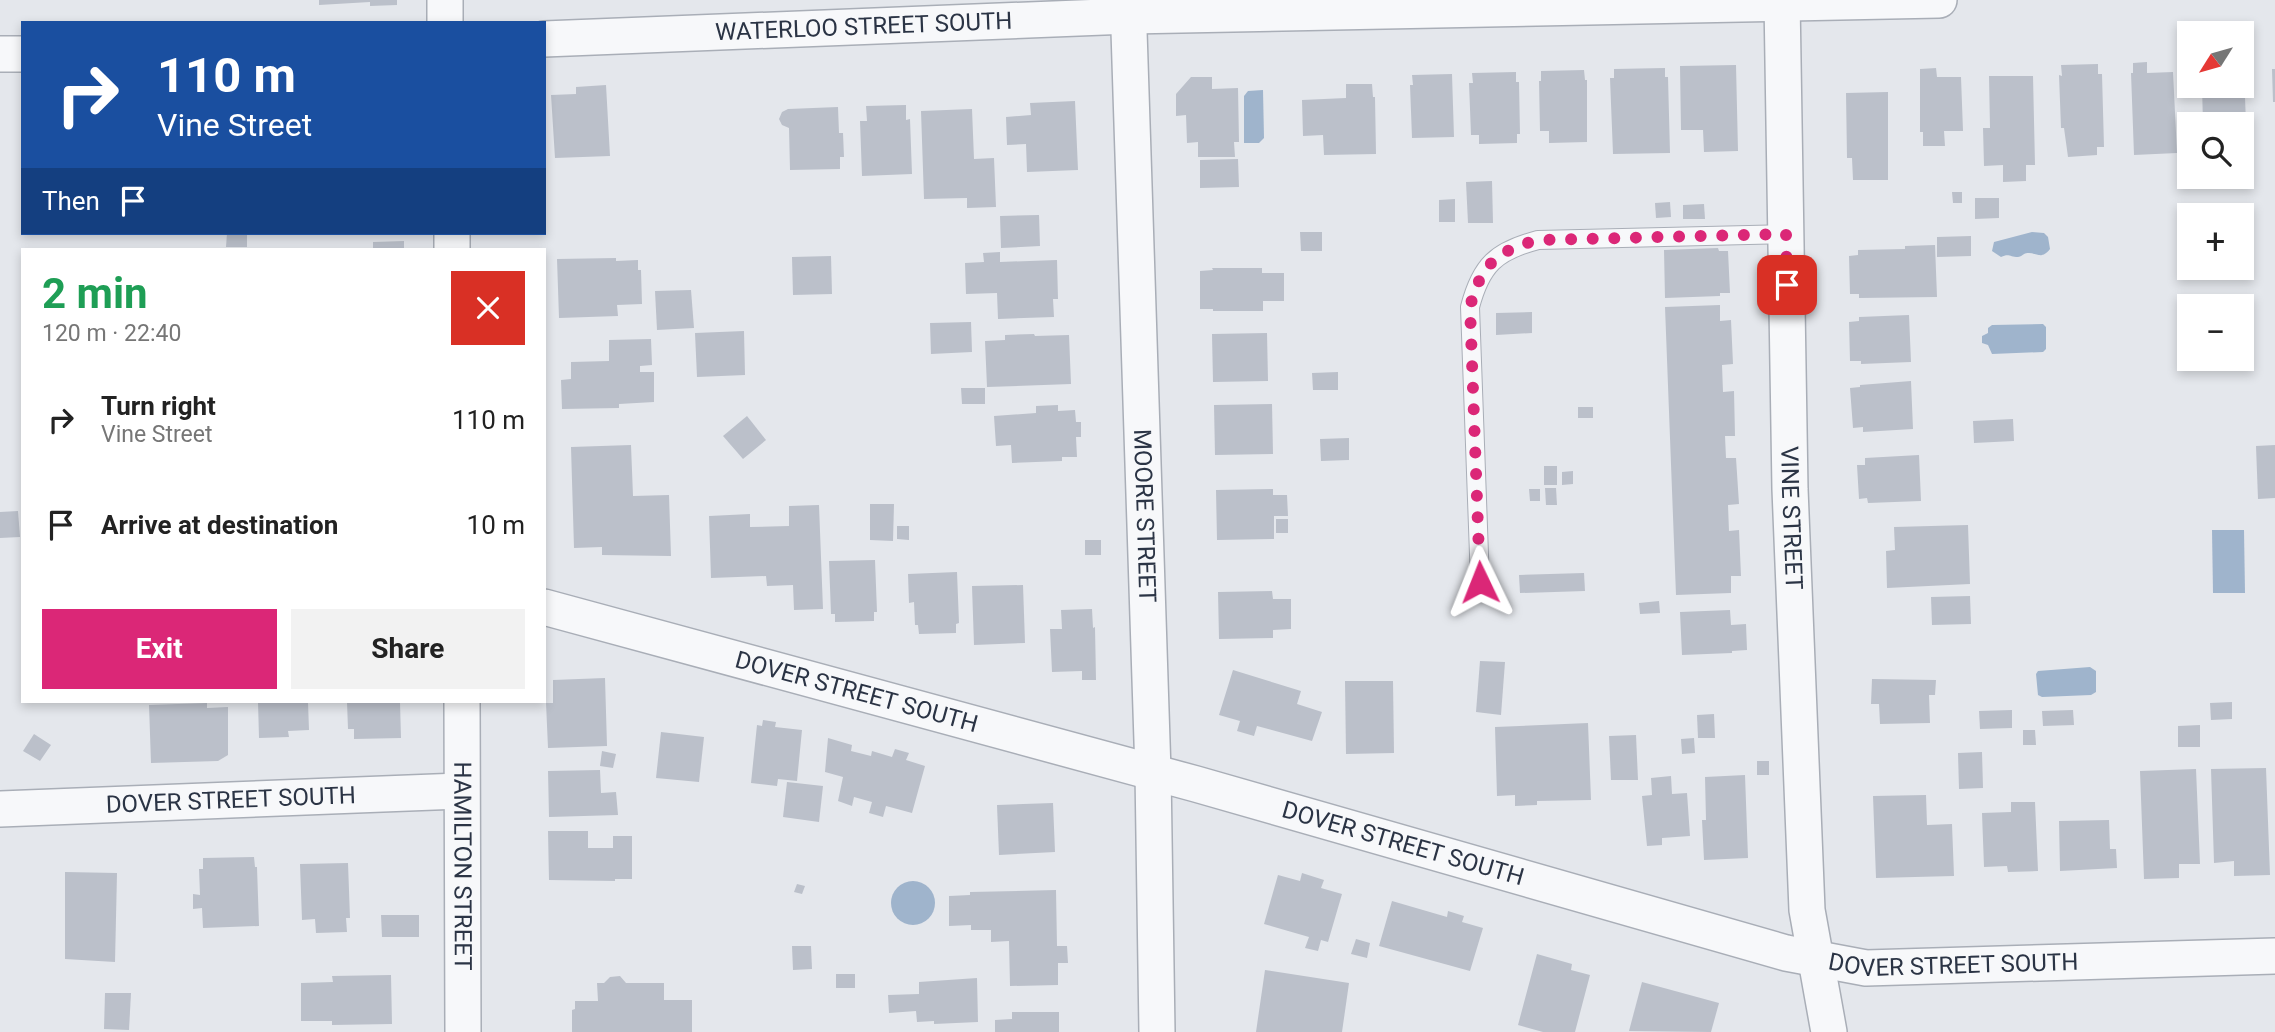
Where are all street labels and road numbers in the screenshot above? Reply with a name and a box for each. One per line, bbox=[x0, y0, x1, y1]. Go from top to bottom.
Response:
street label: WATERLOO STREET SOUTH bbox=[715, 7, 1013, 46]
street label: MOORE STREET bbox=[1128, 429, 1162, 603]
street label: VINE STREET bbox=[1775, 446, 1808, 590]
street label: DOVER STREET SOUTH bbox=[732, 646, 981, 738]
street label: HAMILTON STREET bbox=[448, 761, 477, 971]
street label: DOVER STREET SOUTH bbox=[105, 781, 356, 819]
street label: DOVER STREET SOUTH bbox=[1279, 795, 1527, 891]
street label: DOVER STREET SOUTH bbox=[1826, 947, 2079, 982]

